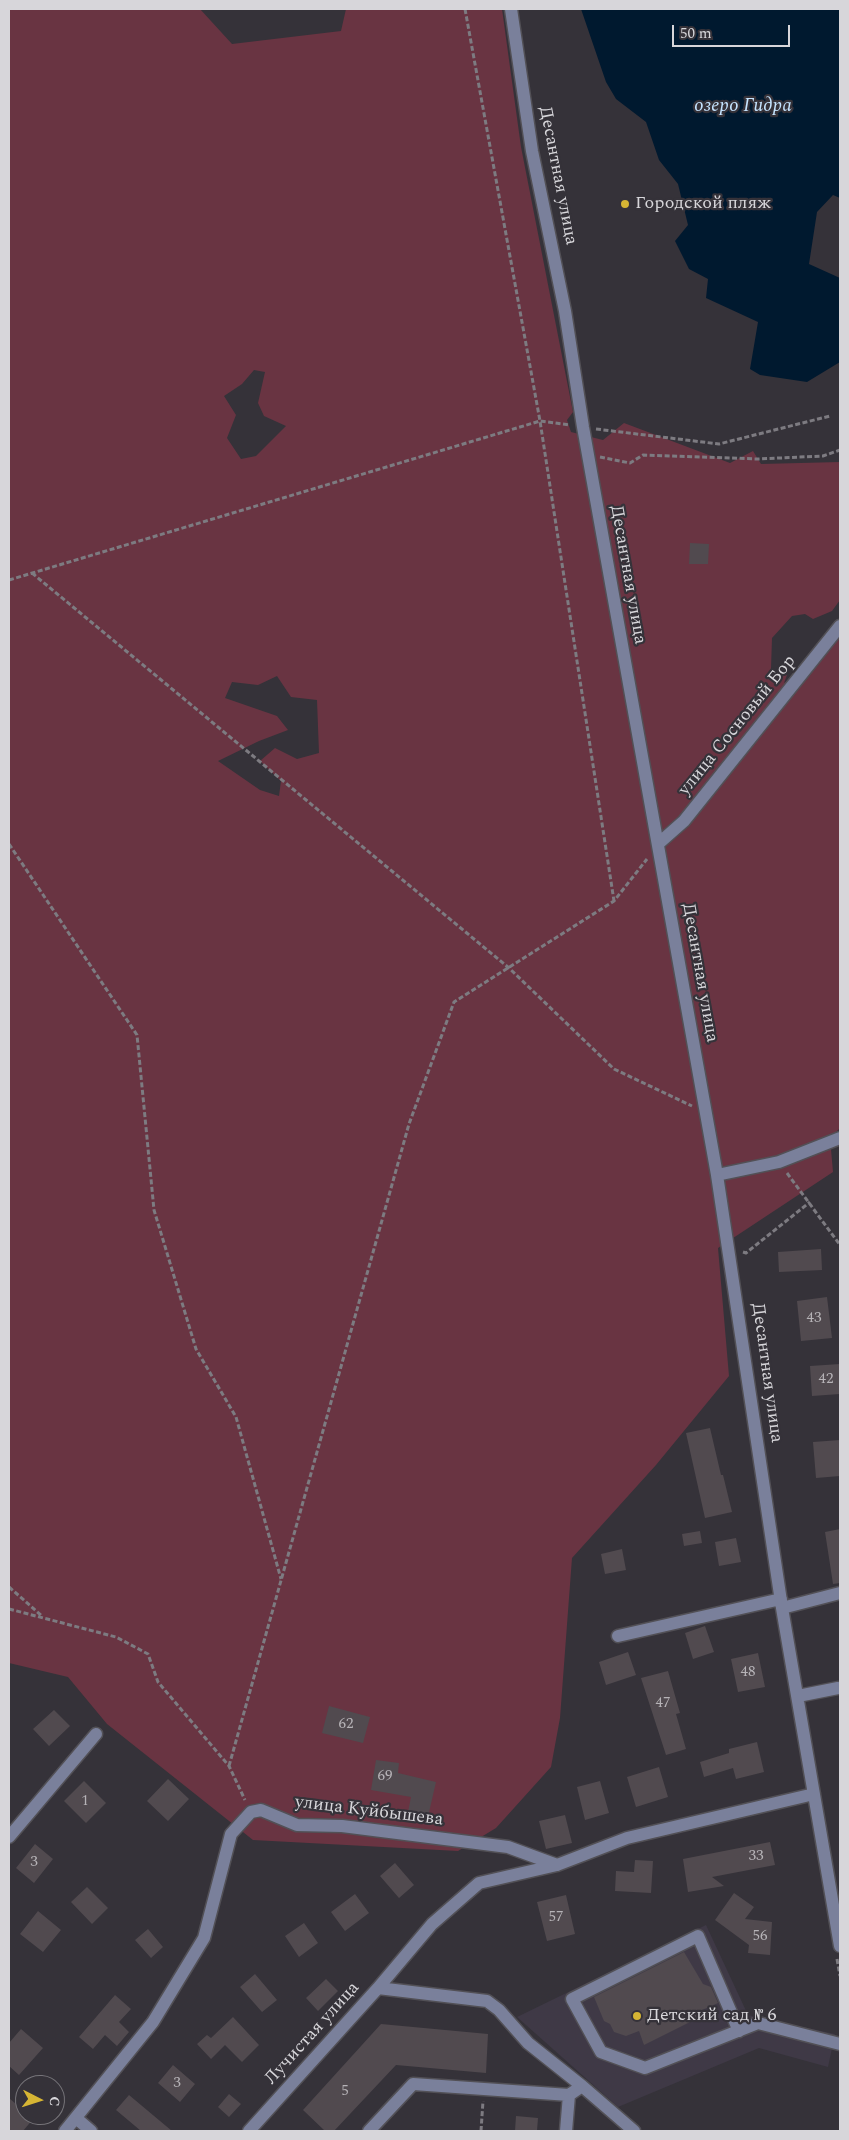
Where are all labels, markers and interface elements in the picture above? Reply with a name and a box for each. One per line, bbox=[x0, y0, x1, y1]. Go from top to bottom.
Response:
scale bar bbox=[674, 15, 792, 47]
text: 50 m bbox=[680, 22, 712, 45]
water label: озеро Гидра bbox=[694, 96, 792, 118]
street label: Десантная улица bbox=[533, 105, 581, 247]
place label: Городской пляж bbox=[635, 193, 771, 215]
marker: Городской пляж bbox=[619, 198, 631, 210]
street label: Десантная улица bbox=[604, 504, 650, 646]
street label: улица Сосновый Бор bbox=[675, 651, 801, 801]
street label: Десантная улица bbox=[676, 902, 722, 1044]
street label: Десантная улица bbox=[746, 1302, 786, 1444]
house number: 43 bbox=[807, 1310, 821, 1328]
house number: 42 bbox=[819, 1371, 833, 1389]
house number: 48 bbox=[741, 1664, 755, 1682]
house number: 47 bbox=[656, 1695, 670, 1713]
house number: 62 bbox=[339, 1716, 353, 1734]
house number: 69 bbox=[378, 1768, 392, 1786]
street label: улица Куйбышева bbox=[294, 1792, 444, 1832]
house number: 1 bbox=[81, 1793, 89, 1811]
house number: 33 bbox=[749, 1848, 763, 1866]
house number: 3 bbox=[30, 1854, 38, 1872]
house number: 57 bbox=[549, 1909, 563, 1927]
house number: 56 bbox=[753, 1928, 767, 1946]
street label: Лучистая улица bbox=[261, 1978, 365, 2090]
place label: Детский сад № 6 bbox=[647, 2005, 777, 2027]
marker: Детский сад № 6 bbox=[631, 2010, 643, 2022]
north arrow bbox=[15, 2075, 65, 2125]
house number: 3 bbox=[173, 2075, 181, 2093]
house number: 5 bbox=[341, 2083, 349, 2101]
text: С bbox=[44, 2095, 65, 2107]

